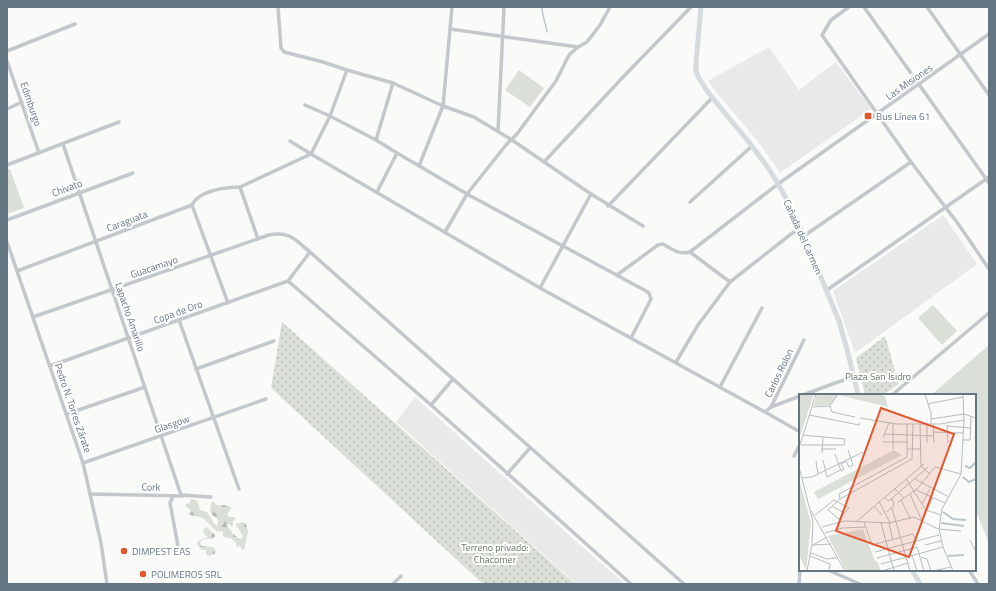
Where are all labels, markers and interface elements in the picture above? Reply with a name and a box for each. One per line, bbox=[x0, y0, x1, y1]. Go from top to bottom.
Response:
street label: Las Misiones bbox=[882, 60, 936, 104]
street label: Edimburgo bbox=[16, 80, 46, 128]
place label: Bus Línea 61 bbox=[876, 109, 930, 124]
marker: Bus Línea 61 bbox=[863, 111, 873, 121]
street label: Chivato bbox=[50, 176, 84, 200]
street label: Cañada del Carmen bbox=[780, 197, 826, 277]
street label: Caraguata bbox=[104, 206, 150, 236]
street label: Guacamayo bbox=[128, 252, 180, 282]
street label: Lapacho Amarillo bbox=[111, 280, 149, 354]
street label: Copa de Oro bbox=[152, 296, 204, 328]
street label: Carlos Rolon bbox=[761, 346, 797, 400]
street label: Pedro N. Torres Zárate bbox=[51, 361, 95, 455]
park label: Plaza San Isidro bbox=[845, 369, 911, 384]
inset map bbox=[799, 394, 976, 571]
street label: Glasgow bbox=[153, 411, 192, 437]
street label: Cork bbox=[141, 479, 161, 495]
park label: Terreno privado: Chacomer bbox=[461, 540, 529, 567]
place label: DIMPEST EAS bbox=[132, 544, 190, 559]
marker: DIMPEST EAS bbox=[119, 546, 129, 556]
place label: POLIMEROS SRL bbox=[151, 567, 222, 582]
marker: POLIMEROS SRL bbox=[138, 569, 148, 579]

